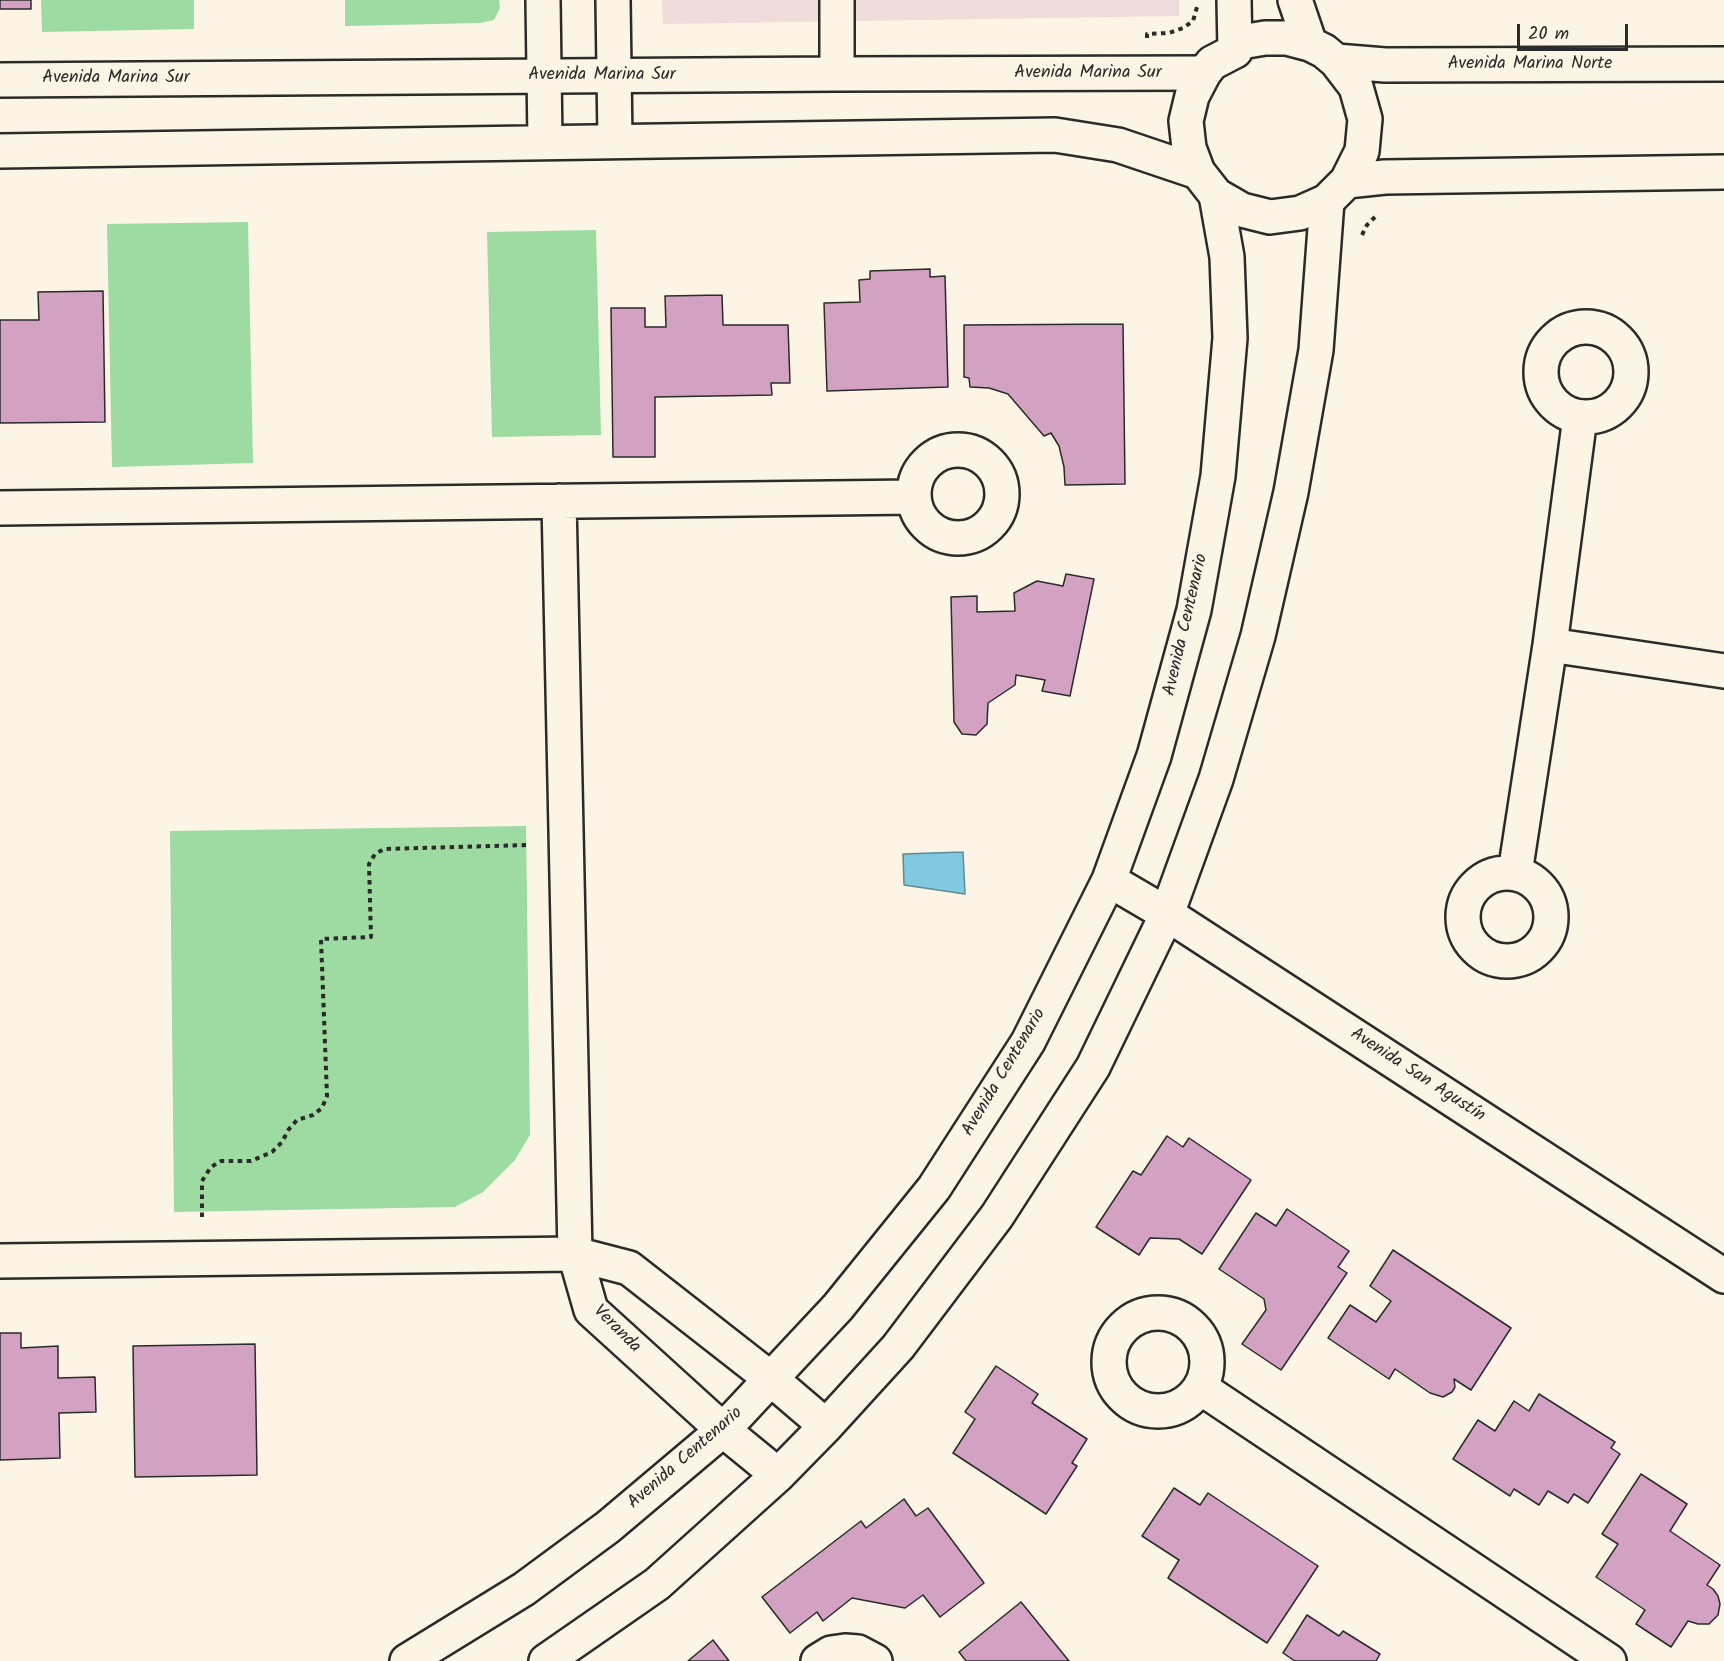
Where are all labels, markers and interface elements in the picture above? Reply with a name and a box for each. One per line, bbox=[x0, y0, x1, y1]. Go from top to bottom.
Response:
scale bar bbox=[1520, 12, 1631, 50]
text: 20 m bbox=[1528, 20, 1569, 49]
street label: Avenida Marina Norte bbox=[1448, 54, 1612, 76]
street label: Avenida Marina Sur bbox=[1014, 63, 1162, 85]
street label: Avenida Marina Sur bbox=[528, 65, 676, 87]
street label: Avenida Marina Sur bbox=[42, 68, 190, 90]
street label: Avenida Centenario bbox=[1160, 552, 1214, 698]
street label: Avenida Centenario bbox=[958, 1005, 1052, 1141]
street label: Avenida San Agustín bbox=[1345, 1024, 1489, 1128]
street label: Veranda bbox=[587, 1301, 645, 1359]
street label: Avenida Centenario bbox=[624, 1403, 748, 1515]

